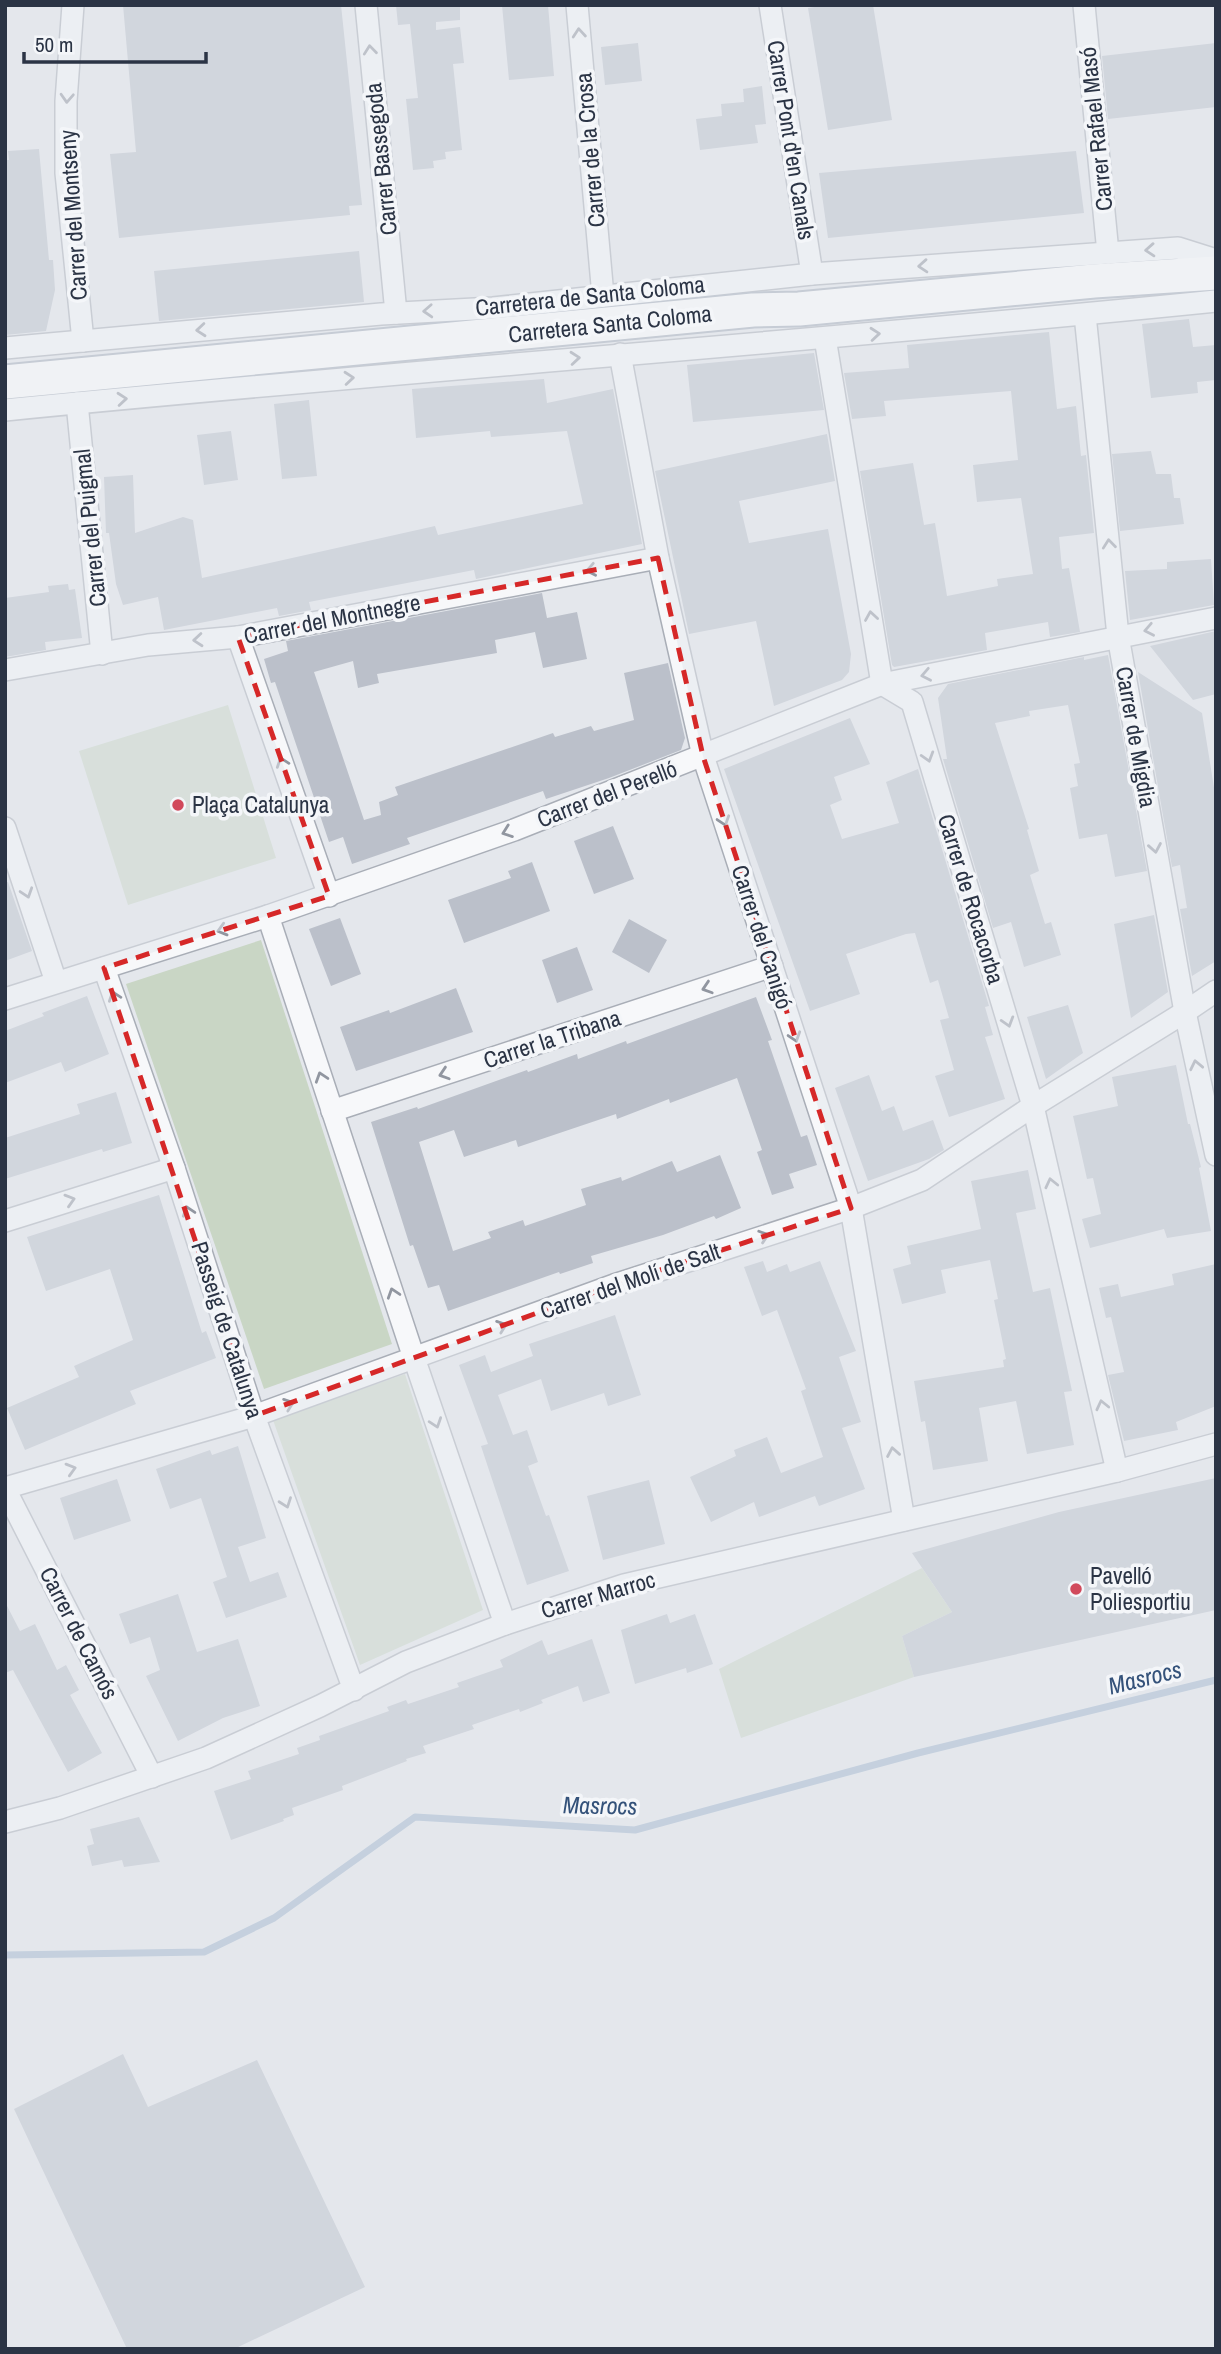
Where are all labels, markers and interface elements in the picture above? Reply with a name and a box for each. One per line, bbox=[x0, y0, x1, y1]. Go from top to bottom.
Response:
scale bar bbox=[24, 21, 206, 65]
one-way arrow bbox=[572, 27, 587, 38]
text: 50 m bbox=[35, 30, 73, 59]
street label: Carrer Pont d'en Canals bbox=[760, 38, 823, 242]
one-way arrow bbox=[363, 45, 378, 56]
street label: Carrer Rafael Masó bbox=[1071, 46, 1120, 212]
street label: Carrer de la Crosa bbox=[567, 71, 612, 229]
street label: Carrer Bassegoda bbox=[357, 81, 404, 237]
one-way arrow bbox=[59, 93, 74, 104]
street label: Carrer del Montseny bbox=[51, 128, 94, 301]
one-way arrow bbox=[1144, 242, 1155, 257]
one-way arrow bbox=[917, 258, 928, 273]
street label: Carretera de Santa Coloma bbox=[474, 268, 707, 323]
street label: Carretera Santa Coloma bbox=[507, 297, 714, 350]
one-way arrow bbox=[422, 304, 433, 319]
one-way arrow bbox=[195, 322, 206, 337]
one-way arrow bbox=[870, 327, 881, 342]
one-way arrow bbox=[570, 351, 581, 366]
one-way arrow bbox=[343, 371, 354, 386]
one-way arrow bbox=[117, 392, 128, 407]
street label: Carrer del Puigmal bbox=[66, 448, 113, 608]
one-way arrow bbox=[1101, 538, 1116, 549]
one-way arrow bbox=[585, 562, 597, 577]
street label: Carrer del Montnegre bbox=[241, 586, 423, 651]
one-way arrow bbox=[864, 611, 879, 622]
one-way arrow bbox=[1143, 622, 1155, 637]
one-way arrow bbox=[192, 632, 203, 647]
street label: Carrer de Migdia bbox=[1109, 664, 1164, 810]
one-way arrow bbox=[920, 667, 932, 682]
one-way arrow bbox=[920, 751, 935, 763]
street label: Carrer del Perelló bbox=[532, 753, 681, 834]
one-way arrow bbox=[276, 756, 290, 768]
place label: Plaça Catalunya bbox=[192, 789, 330, 820]
marker: Plaça Catalunya bbox=[170, 797, 186, 813]
street label: Carrer de Rocacorba bbox=[931, 810, 1012, 988]
one-way arrow bbox=[716, 815, 731, 827]
one-way arrow bbox=[501, 824, 513, 838]
one-way arrow bbox=[1147, 842, 1162, 854]
street label: Carrer del Canigó bbox=[725, 861, 800, 1013]
one-way arrow bbox=[18, 886, 33, 898]
one-way arrow bbox=[216, 921, 228, 936]
one-way arrow bbox=[702, 980, 714, 994]
one-way arrow bbox=[108, 991, 122, 1003]
street label: Carrer la Tribana bbox=[479, 1002, 625, 1075]
one-way arrow bbox=[1000, 1016, 1015, 1028]
one-way arrow bbox=[787, 1031, 801, 1043]
one-way arrow bbox=[1190, 1059, 1204, 1071]
one-way arrow bbox=[439, 1066, 451, 1080]
one-way arrow bbox=[315, 1072, 329, 1084]
one-way arrow bbox=[1045, 1177, 1059, 1189]
one-way arrow bbox=[64, 1194, 76, 1209]
one-way arrow bbox=[182, 1206, 196, 1218]
one-way arrow bbox=[757, 1229, 769, 1244]
street label: Carrer del Molí de Salt bbox=[536, 1235, 724, 1326]
street label: Passeig de Catalunya bbox=[184, 1237, 271, 1423]
one-way arrow bbox=[387, 1288, 401, 1300]
one-way arrow bbox=[496, 1320, 508, 1334]
one-way arrow bbox=[282, 1398, 294, 1412]
one-way arrow bbox=[1095, 1399, 1110, 1411]
one-way arrow bbox=[428, 1416, 442, 1428]
one-way arrow bbox=[886, 1446, 901, 1458]
one-way arrow bbox=[65, 1463, 77, 1478]
one-way arrow bbox=[278, 1497, 292, 1509]
place label: Pavelló Poliesportiu bbox=[1090, 1560, 1191, 1617]
street label: Carrer de Camós bbox=[33, 1561, 126, 1704]
street label: Carrer Marroc bbox=[537, 1563, 659, 1626]
marker: Pavelló Poliesportiu bbox=[1068, 1581, 1084, 1597]
water label: Masrocs bbox=[1105, 1652, 1185, 1702]
water label: Masrocs bbox=[563, 1788, 638, 1822]

